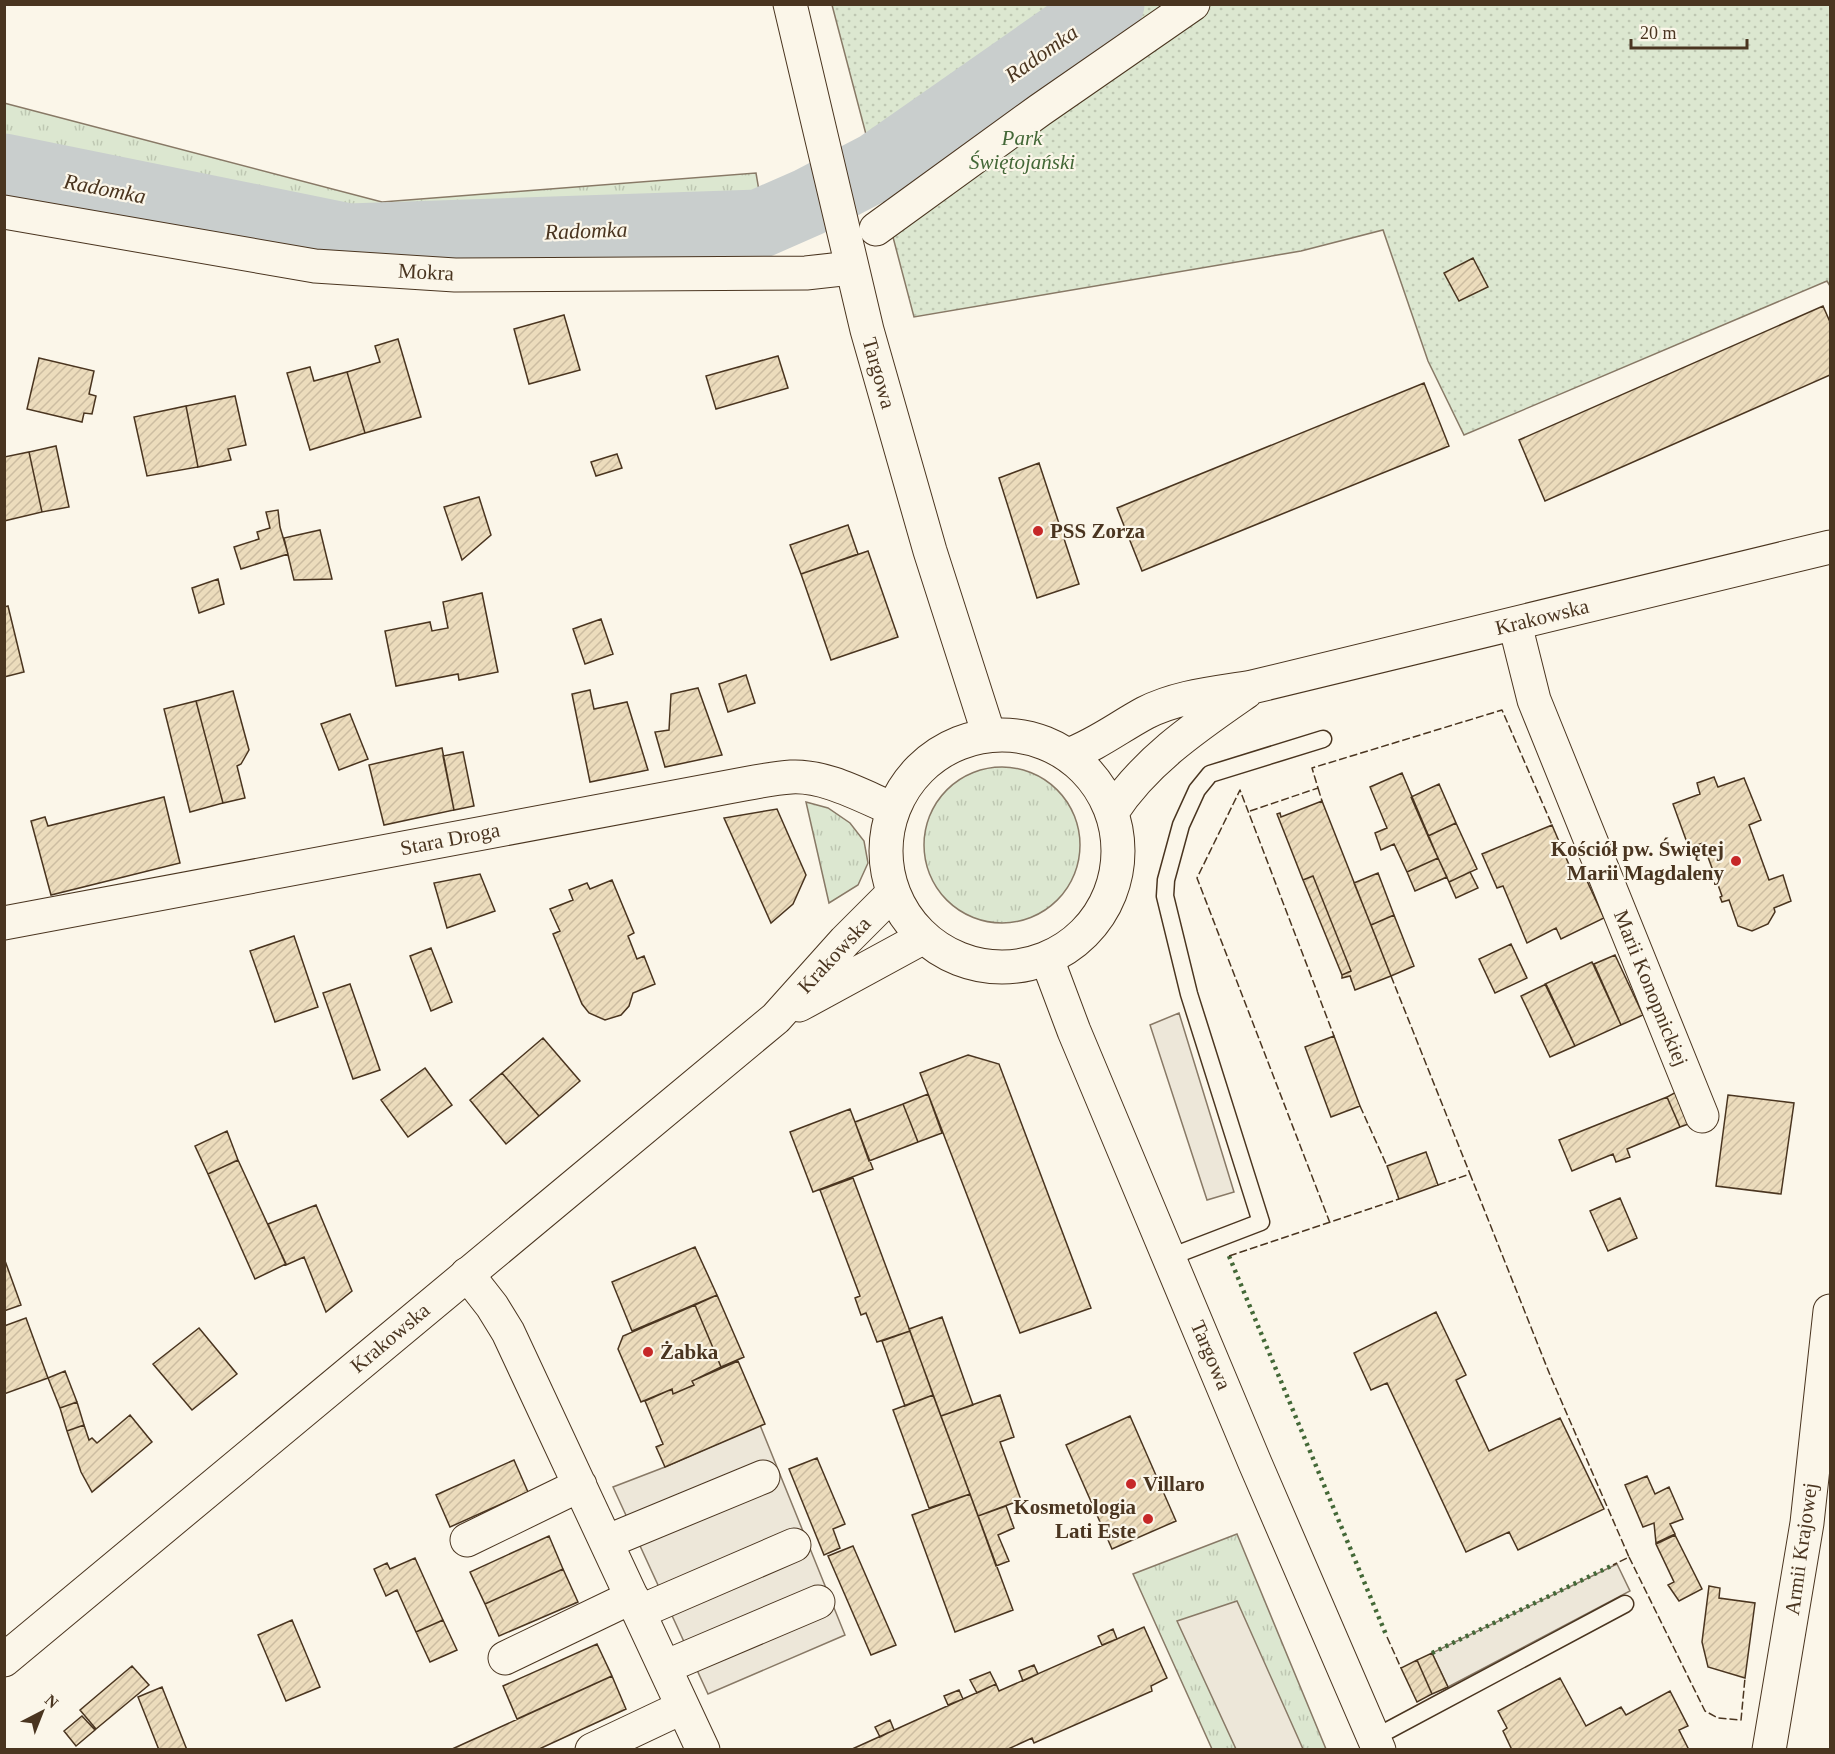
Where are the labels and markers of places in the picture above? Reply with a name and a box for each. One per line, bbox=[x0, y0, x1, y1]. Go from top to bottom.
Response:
place label: PSS Zorza bbox=[1050, 519, 1146, 543]
marker: PSS Zorza bbox=[1031, 524, 1045, 538]
place label: Kościół pw. Świętej Marii Magdaleny bbox=[1551, 837, 1724, 885]
marker: Kościół pw. Świętej Marii Magdaleny bbox=[1729, 854, 1743, 868]
place label: Żabka bbox=[660, 1340, 719, 1364]
marker: Żabka bbox=[641, 1345, 655, 1359]
place label: Villaro bbox=[1143, 1472, 1205, 1496]
marker: Villaro bbox=[1124, 1477, 1138, 1491]
place label: Kosmetologia Lati Este bbox=[1014, 1495, 1136, 1543]
marker: Kosmetologia Lati Este bbox=[1141, 1512, 1155, 1526]

